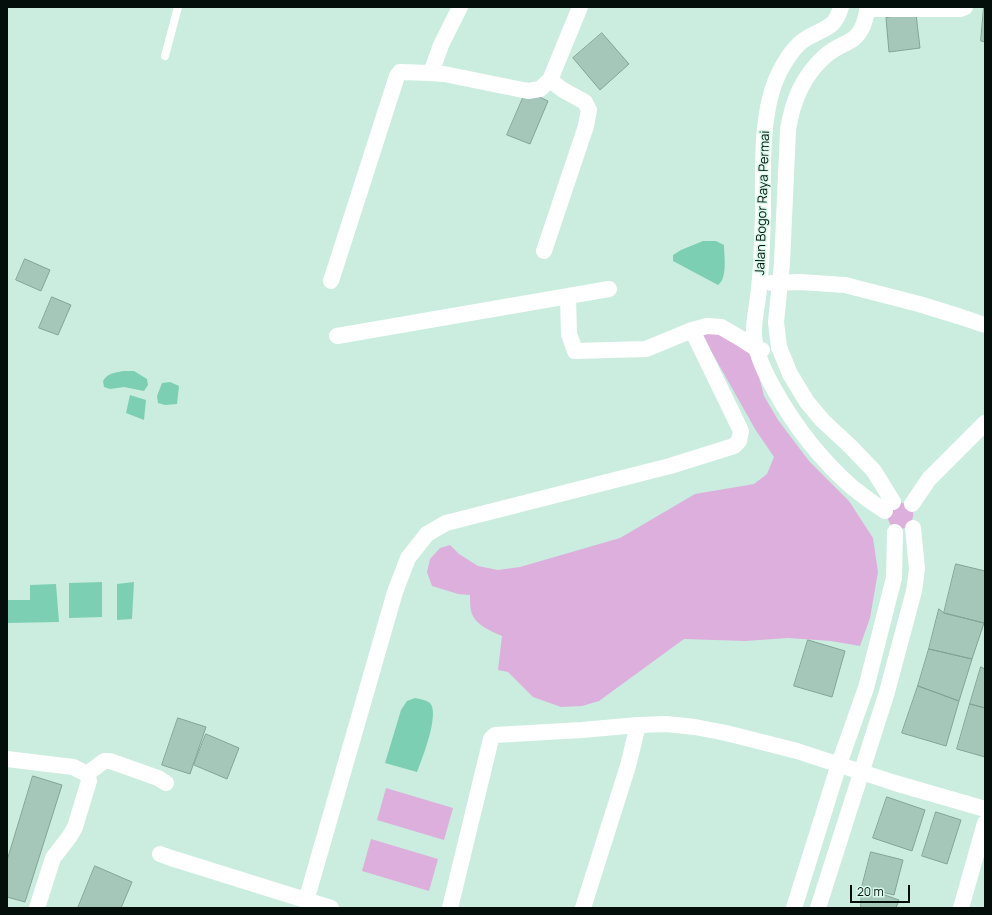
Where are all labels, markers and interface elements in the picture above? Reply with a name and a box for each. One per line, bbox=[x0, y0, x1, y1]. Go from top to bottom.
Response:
street label: Jalan Bogor Raya Permai bbox=[753, 130, 773, 276]
scale bar bbox=[852, 877, 912, 903]
text: 20 m bbox=[857, 883, 884, 900]

